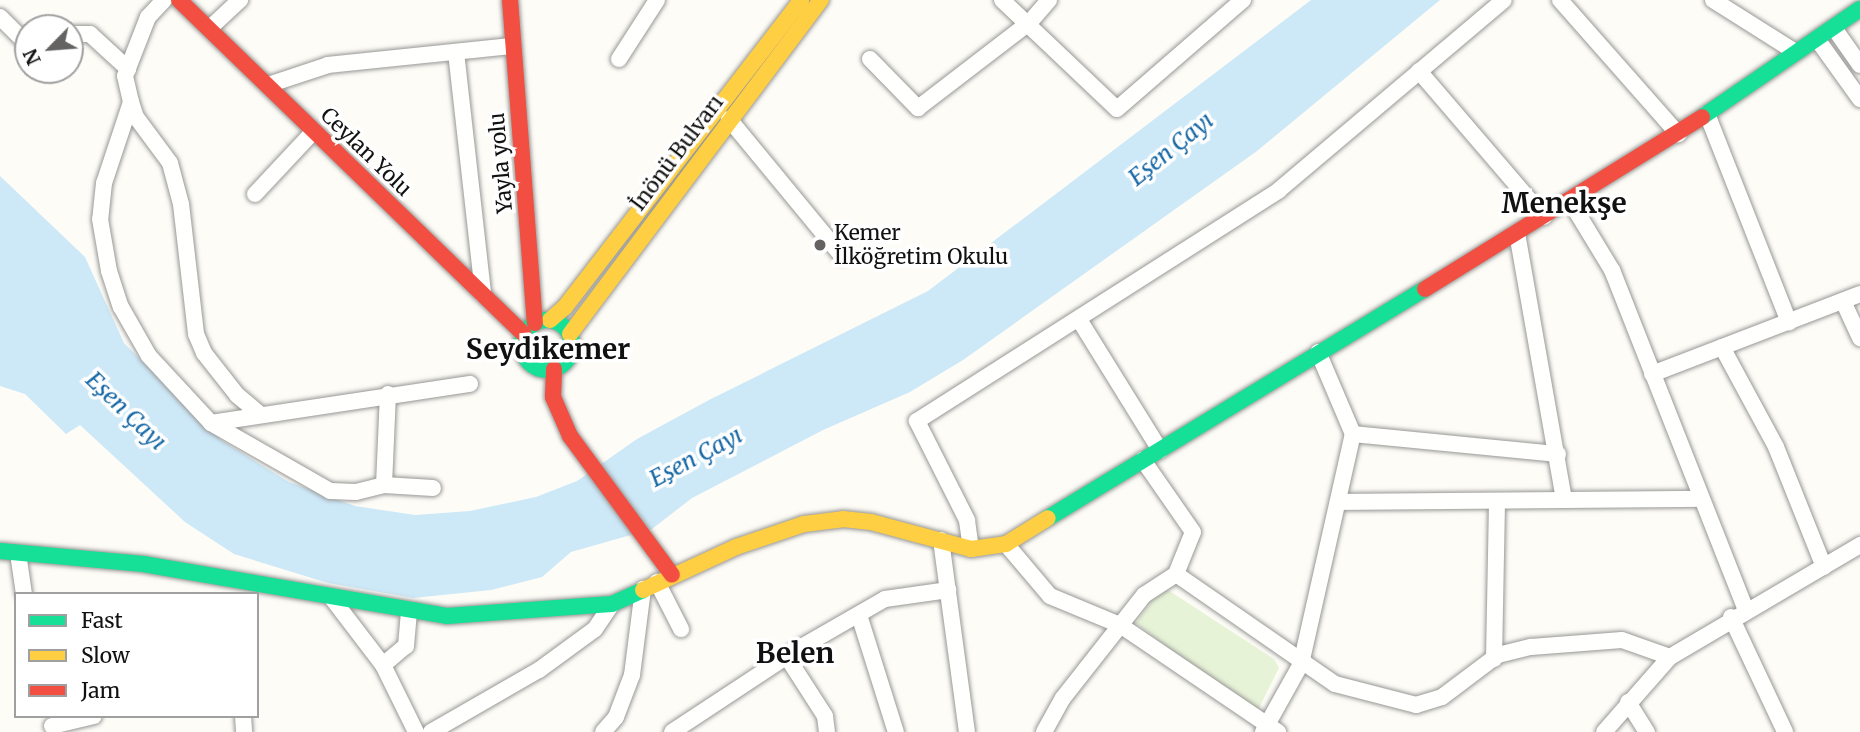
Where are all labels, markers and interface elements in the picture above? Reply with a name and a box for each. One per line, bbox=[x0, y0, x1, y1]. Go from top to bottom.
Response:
north arrow bbox=[14, 14, 84, 84]
text: N bbox=[18, 45, 46, 69]
street label: İnönü Bulvarı bbox=[625, 90, 729, 216]
street label: Ceylan Yolu bbox=[315, 103, 417, 201]
water label: Eşen Çayı bbox=[1123, 107, 1219, 191]
street label: Yayla yolu bbox=[484, 112, 518, 214]
district label: Menekşe bbox=[1501, 186, 1627, 220]
place label: Kemer İlköğretim Okulu bbox=[834, 220, 1008, 270]
marker: Kemer İlköğretim Okulu bbox=[812, 237, 828, 253]
district label: Seydikemer bbox=[466, 332, 630, 366]
water label: Eşen Çayı bbox=[80, 366, 172, 456]
water label: Eşen Çayı bbox=[645, 421, 747, 493]
legend bbox=[14, 592, 259, 718]
text: Fast bbox=[81, 607, 123, 634]
district label: Belen bbox=[756, 636, 834, 670]
text: Slow bbox=[81, 642, 130, 669]
text: Jam bbox=[81, 677, 120, 704]

